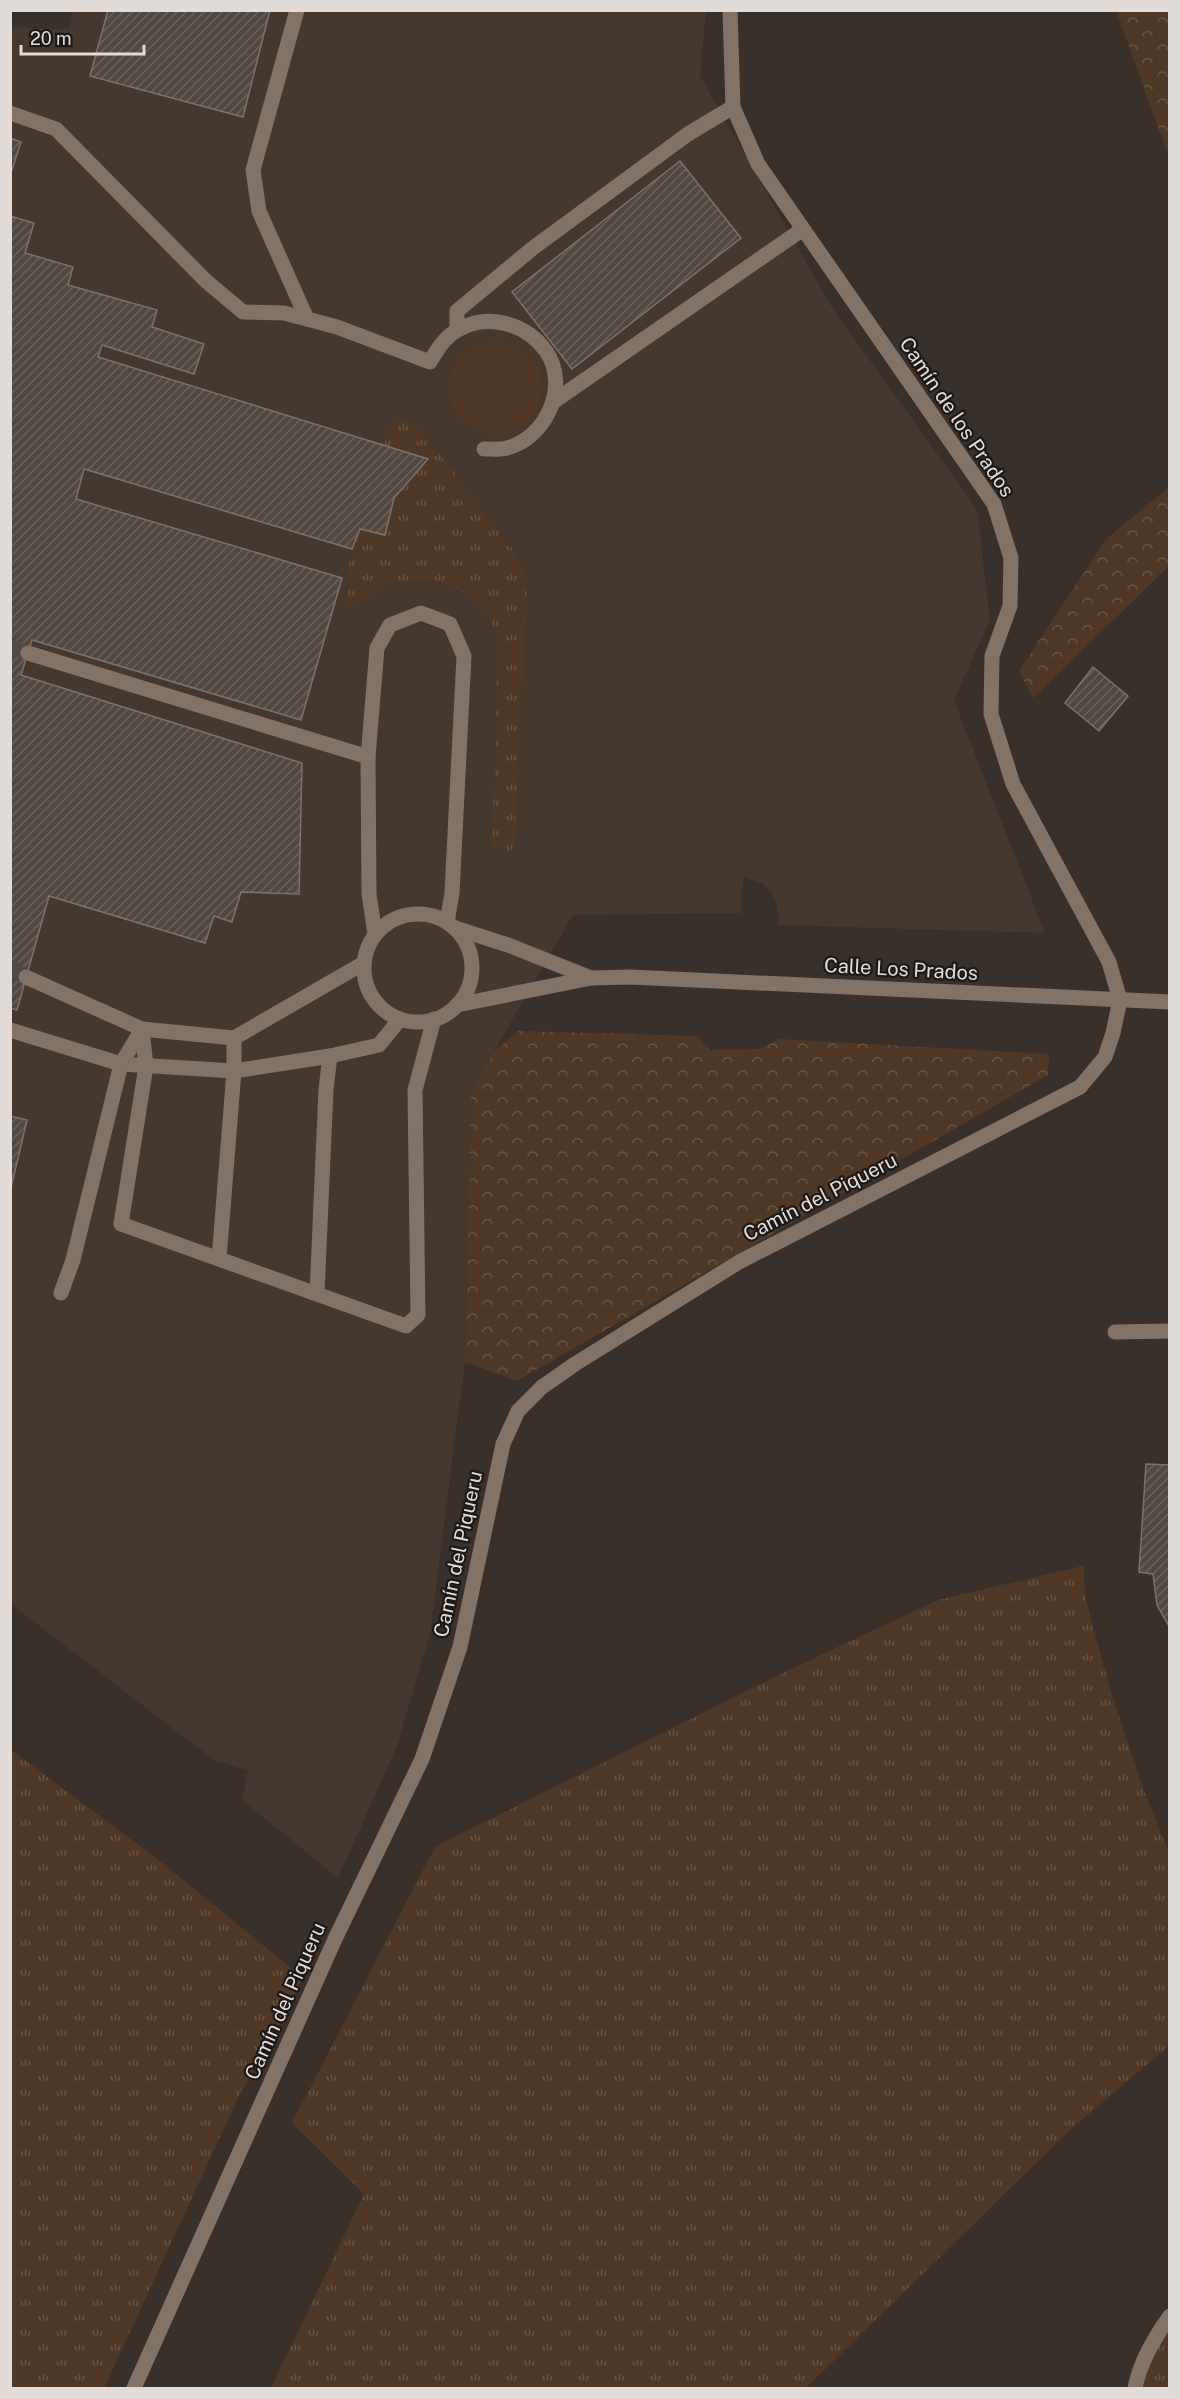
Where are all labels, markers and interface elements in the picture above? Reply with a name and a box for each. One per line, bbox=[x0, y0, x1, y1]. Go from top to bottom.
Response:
scale bar bbox=[21, 18, 144, 56]
text: 20 m bbox=[30, 28, 72, 49]
street label: Camín de los Prados bbox=[895, 333, 1019, 501]
street label: Calle Los Prados bbox=[824, 953, 978, 985]
street label: Camín del Piqueru bbox=[739, 1148, 901, 1246]
street label: Camín del Piqueru bbox=[429, 1469, 487, 1639]
street label: Camín del Piqueru bbox=[240, 1919, 330, 2083]

